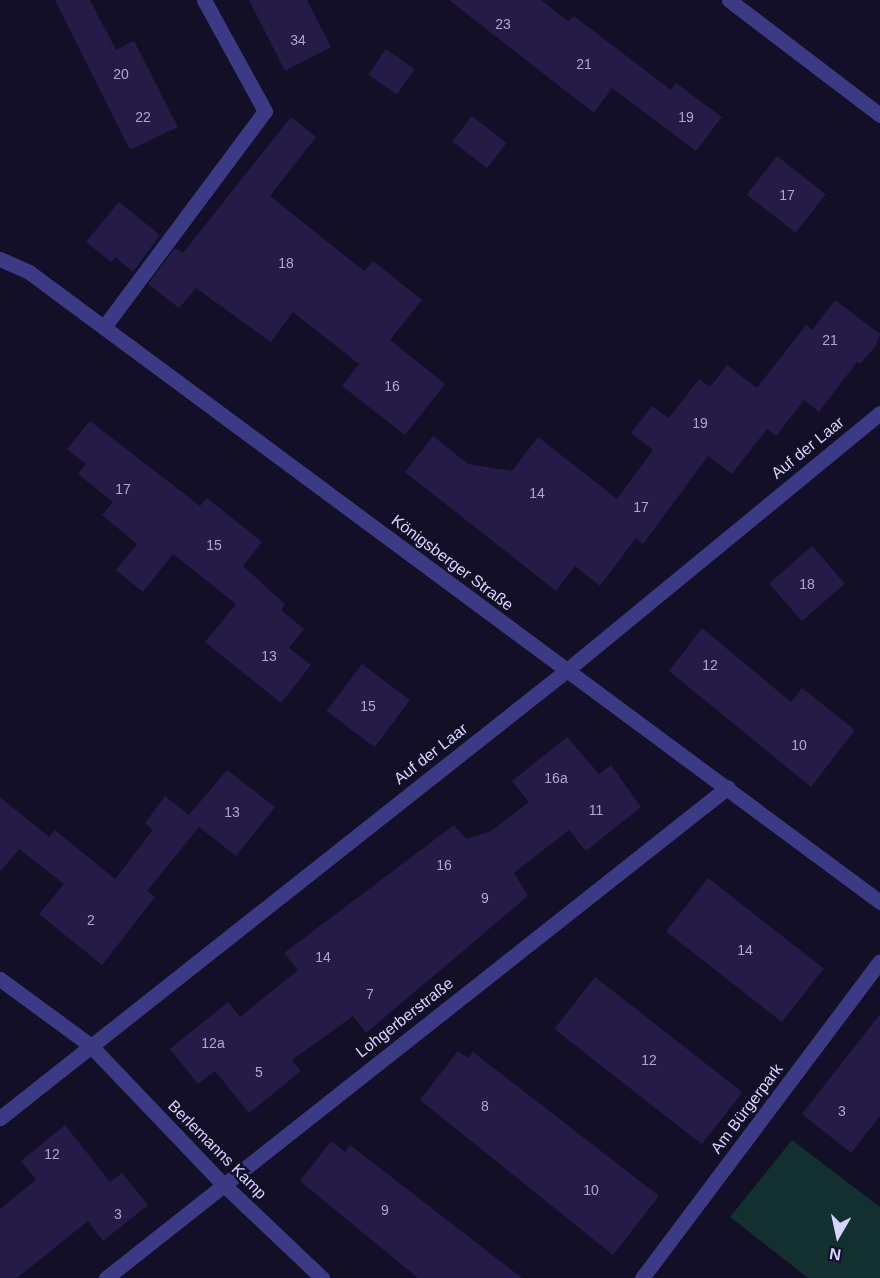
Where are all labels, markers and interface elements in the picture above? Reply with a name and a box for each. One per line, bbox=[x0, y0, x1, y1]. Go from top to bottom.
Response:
house number: 23 bbox=[495, 16, 511, 32]
house number: 34 bbox=[290, 32, 306, 48]
house number: 21 bbox=[576, 56, 592, 72]
house number: 20 bbox=[113, 66, 129, 82]
house number: 22 bbox=[135, 109, 151, 125]
house number: 19 bbox=[678, 109, 694, 125]
house number: 17 bbox=[779, 187, 795, 203]
house number: 18 bbox=[278, 255, 294, 271]
house number: 21 bbox=[822, 332, 838, 348]
house number: 16 bbox=[384, 378, 400, 394]
street label: Auf der Laar bbox=[768, 413, 848, 483]
house number: 19 bbox=[692, 415, 708, 431]
house number: 17 bbox=[115, 481, 131, 497]
house number: 14 bbox=[529, 485, 545, 501]
house number: 17 bbox=[633, 499, 649, 515]
street label: Königsberger Straße bbox=[387, 511, 517, 615]
house number: 15 bbox=[206, 537, 222, 553]
house number: 18 bbox=[799, 576, 815, 592]
house number: 13 bbox=[261, 648, 277, 664]
house number: 12 bbox=[702, 657, 718, 673]
house number: 15 bbox=[360, 698, 376, 714]
street label: Auf der Laar bbox=[390, 719, 472, 789]
house number: 10 bbox=[791, 737, 807, 753]
house number: 16a bbox=[544, 770, 568, 786]
house number: 11 bbox=[589, 802, 603, 818]
house number: 13 bbox=[224, 804, 240, 820]
house number: 16 bbox=[436, 857, 452, 873]
house number: 9 bbox=[481, 890, 489, 906]
house number: 2 bbox=[87, 912, 95, 928]
house number: 14 bbox=[737, 942, 753, 958]
house number: 14 bbox=[315, 949, 331, 965]
street label: Lohgerberstraße bbox=[352, 974, 458, 1062]
house number: 7 bbox=[366, 986, 374, 1002]
house number: 12a bbox=[201, 1035, 225, 1051]
house number: 12 bbox=[641, 1052, 657, 1068]
street label: Am Bürgerpark bbox=[707, 1060, 787, 1158]
house number: 5 bbox=[255, 1064, 263, 1080]
street label: Berlemanns Kamp bbox=[164, 1097, 270, 1203]
house number: 8 bbox=[481, 1098, 489, 1114]
house number: 3 bbox=[838, 1103, 846, 1119]
house number: 12 bbox=[44, 1146, 60, 1162]
house number: 10 bbox=[583, 1182, 599, 1198]
house number: 9 bbox=[381, 1202, 389, 1218]
house number: 3 bbox=[114, 1206, 122, 1222]
north arrow bbox=[808, 1206, 868, 1266]
text: N bbox=[828, 1245, 842, 1264]

